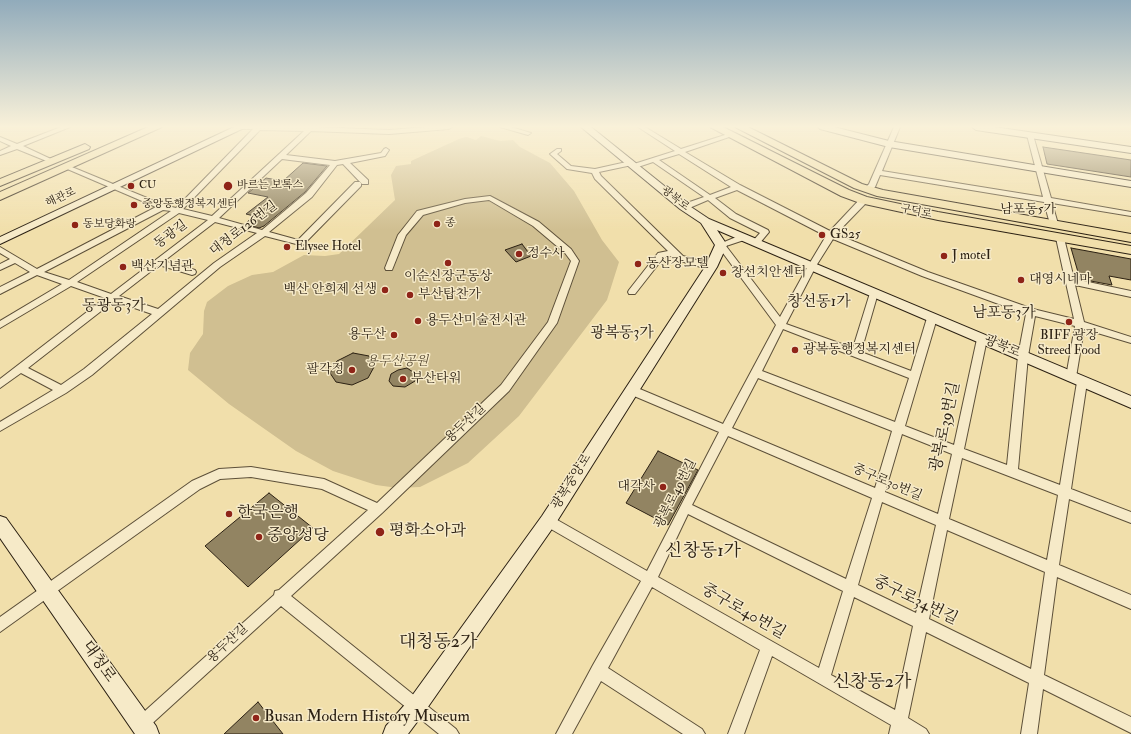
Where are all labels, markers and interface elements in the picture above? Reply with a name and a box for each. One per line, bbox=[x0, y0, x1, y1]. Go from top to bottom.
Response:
place label: CU bbox=[139, 179, 156, 193]
place label: 바르는 보톡스 bbox=[237, 179, 303, 193]
marker: 바르는 보톡스 bbox=[222, 180, 234, 192]
marker: CU bbox=[126, 181, 136, 191]
street label: 광복로 bbox=[658, 184, 692, 214]
street label: 해관로 bbox=[44, 185, 78, 211]
place label: 중앙동행정복지센터 bbox=[142, 198, 238, 212]
street label: 대청로126번길 bbox=[207, 199, 281, 259]
marker: 중앙동행정복지센터 bbox=[129, 200, 139, 210]
street label: 구덕로 bbox=[899, 202, 933, 222]
district label: 남포동5가 bbox=[1000, 202, 1056, 218]
street label: 동광길 bbox=[151, 217, 191, 253]
place label: 종 bbox=[445, 217, 456, 231]
place label: 동보당화랑 bbox=[83, 218, 136, 232]
marker: 종 bbox=[432, 219, 442, 229]
marker: 동보당화랑 bbox=[70, 220, 80, 230]
place label: GS25 bbox=[830, 227, 860, 243]
marker: GS25 bbox=[817, 230, 827, 240]
place label: Elysee Hotel bbox=[295, 239, 361, 255]
marker: Elysee Hotel bbox=[282, 242, 292, 252]
place label: 정수사 bbox=[527, 246, 565, 262]
place label: J moteI bbox=[952, 248, 991, 264]
marker: 정수사 bbox=[514, 249, 524, 259]
marker: J moteI bbox=[939, 251, 949, 261]
place label: 동산장모텔 bbox=[646, 256, 709, 272]
marker: 이순신장군동상 bbox=[443, 258, 453, 268]
place label: 백산기념관 bbox=[131, 259, 194, 275]
marker: 동산장모텔 bbox=[633, 259, 643, 269]
marker: 백산기념관 bbox=[118, 262, 128, 272]
place label: 창선치안센터 bbox=[731, 265, 806, 281]
marker: 창선치안센터 bbox=[718, 268, 728, 278]
place label: 이순신장군동상 bbox=[404, 269, 492, 285]
place label: 대영시네마 bbox=[1029, 272, 1092, 288]
marker: 대영시네마 bbox=[1016, 275, 1026, 285]
place label: 백산 안희제 선생 bbox=[284, 282, 377, 298]
marker: 백산 안희제 선생 bbox=[380, 285, 390, 295]
place label: 부산탑찬가 bbox=[418, 287, 481, 303]
marker: 부산탑찬가 bbox=[405, 290, 415, 300]
district label: 창선동1가 bbox=[787, 294, 851, 312]
district label: 동광동3가 bbox=[82, 298, 146, 316]
district label: 남포동3가 bbox=[972, 305, 1036, 323]
place label: 용두산미술전시관 bbox=[426, 313, 526, 329]
marker: 용두산미술전시관 bbox=[413, 316, 423, 326]
marker: BIFF 광장 Streed Food bbox=[1064, 317, 1074, 327]
district label: 광복동3가 bbox=[590, 325, 654, 343]
place label: 용두산 bbox=[348, 327, 386, 343]
place label: BIFF 광장 Streed Food bbox=[1037, 328, 1101, 359]
marker: 용두산 bbox=[389, 330, 399, 340]
street label: 광복로 bbox=[982, 332, 1022, 362]
place label: 광복동행정복지센터 bbox=[803, 342, 916, 358]
marker: 광복동행정복지센터 bbox=[790, 345, 800, 355]
park label: 용두산공원 bbox=[366, 354, 428, 370]
place label: 팔각정 bbox=[306, 362, 344, 378]
marker: 팔각정 bbox=[347, 365, 357, 375]
place label: 부산타워 bbox=[411, 371, 461, 387]
marker: 부산타워 bbox=[398, 374, 408, 384]
street label: 광복로39번길 bbox=[927, 380, 965, 474]
street label: 용두산길 bbox=[442, 401, 490, 447]
street label: 광복중앙로 bbox=[549, 451, 595, 513]
street label: 광복로49번길 bbox=[652, 456, 700, 532]
street label: 중구로30번길 bbox=[850, 461, 924, 505]
place label: 대각사 bbox=[617, 479, 655, 495]
marker: 대각사 bbox=[658, 482, 668, 492]
place label: 한국은행 bbox=[237, 504, 299, 524]
marker: 한국은행 bbox=[224, 509, 234, 519]
place label: 평화소아과 bbox=[389, 522, 466, 542]
marker: 평화소아과 bbox=[374, 526, 386, 538]
place label: 중앙성당 bbox=[267, 527, 329, 547]
marker: 중앙성당 bbox=[254, 532, 264, 542]
district label: 신창동1가 bbox=[665, 541, 741, 563]
street label: 중구로34번길 bbox=[869, 572, 961, 630]
street label: 중구로40번길 bbox=[697, 580, 789, 644]
street label: 용두산길 bbox=[204, 621, 252, 667]
district label: 대청동2가 bbox=[399, 632, 477, 654]
street label: 대청로 bbox=[77, 638, 119, 686]
district label: 신창동2가 bbox=[833, 672, 911, 694]
place label: Busan Modern History Museum bbox=[264, 708, 470, 728]
marker: Busan Modern History Museum bbox=[251, 713, 261, 723]

